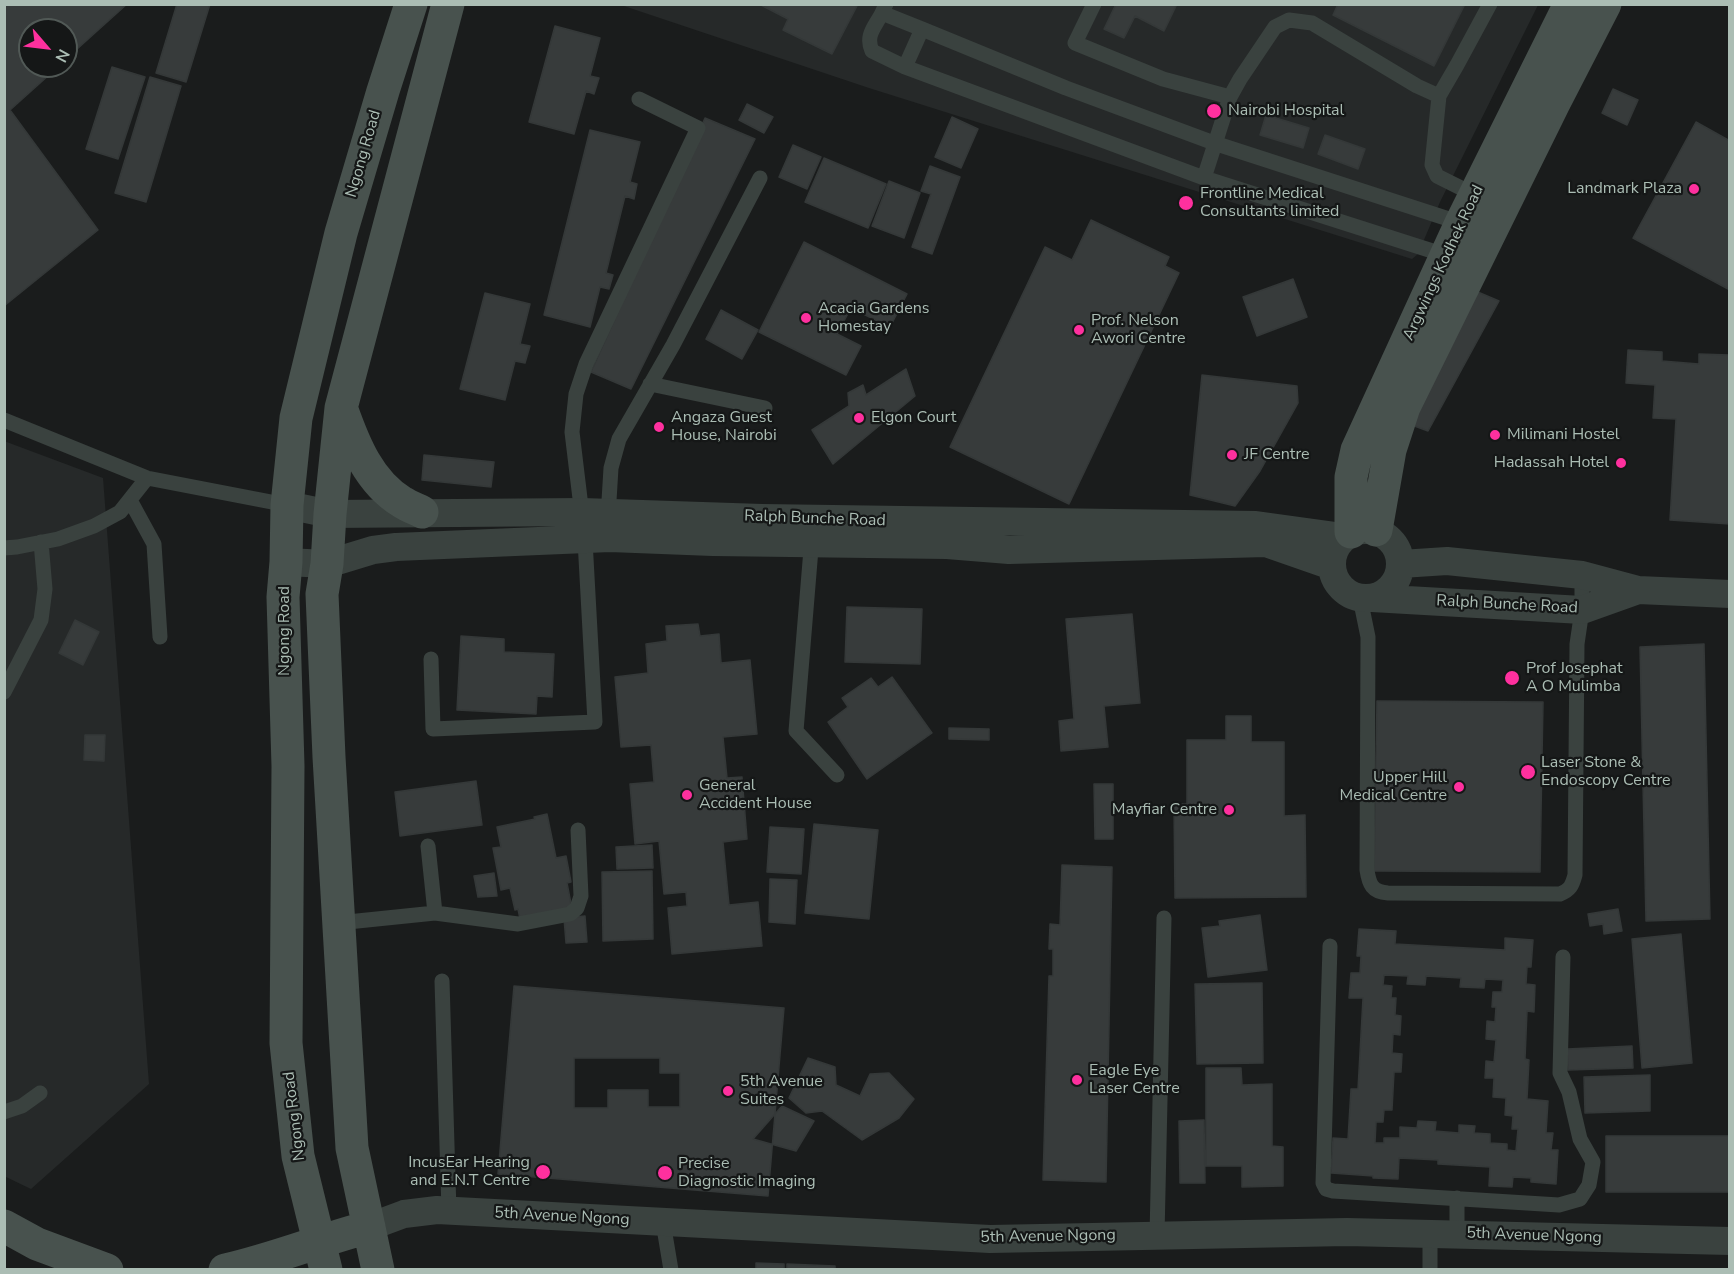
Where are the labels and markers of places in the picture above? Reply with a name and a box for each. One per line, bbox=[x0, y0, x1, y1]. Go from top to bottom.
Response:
place label: Nairobi Hospital bbox=[1228, 101, 1344, 121]
marker: Nairobi Hospital bbox=[1205, 102, 1223, 120]
place label: Landmark Plaza bbox=[1567, 179, 1682, 199]
marker: Landmark Plaza bbox=[1687, 182, 1701, 196]
place label: Frontline Medical Consultants limited bbox=[1200, 184, 1339, 222]
marker: Frontline Medical Consultants limited bbox=[1177, 194, 1195, 212]
place label: Acacia Gardens Homestay bbox=[818, 299, 929, 337]
marker: Acacia Gardens Homestay bbox=[799, 311, 813, 325]
place label: Prof. Nelson Awori Centre bbox=[1091, 311, 1186, 349]
marker: Prof. Nelson Awori Centre bbox=[1072, 323, 1086, 337]
place label: Angaza Guest House, Nairobi bbox=[671, 408, 777, 446]
place label: Elgon Court bbox=[871, 408, 956, 428]
marker: Elgon Court bbox=[852, 411, 866, 425]
marker: Angaza Guest House, Nairobi bbox=[652, 420, 666, 434]
place label: Milimani Hostel bbox=[1507, 425, 1619, 445]
marker: Milimani Hostel bbox=[1488, 428, 1502, 442]
place label: JF Centre bbox=[1244, 445, 1310, 465]
marker: JF Centre bbox=[1225, 448, 1239, 462]
place label: Hadassah Hotel bbox=[1494, 453, 1609, 473]
marker: Hadassah Hotel bbox=[1614, 456, 1628, 470]
place label: Prof Josephat A O Mulimba bbox=[1526, 659, 1623, 697]
marker: Prof Josephat A O Mulimba bbox=[1503, 669, 1521, 687]
place label: Laser Stone & Endoscopy Centre bbox=[1541, 753, 1671, 791]
marker: Laser Stone & Endoscopy Centre bbox=[1519, 763, 1537, 781]
place label: Upper Hill Medical Centre bbox=[1340, 768, 1447, 806]
place label: General Accident House bbox=[699, 776, 812, 814]
marker: Upper Hill Medical Centre bbox=[1452, 780, 1466, 794]
marker: General Accident House bbox=[680, 788, 694, 802]
place label: Mayfiar Centre bbox=[1112, 800, 1217, 820]
marker: Mayfiar Centre bbox=[1222, 803, 1236, 817]
place label: Eagle Eye Laser Centre bbox=[1089, 1061, 1180, 1099]
place label: 5th Avenue Suites bbox=[740, 1072, 823, 1110]
marker: Eagle Eye Laser Centre bbox=[1070, 1073, 1084, 1087]
marker: 5th Avenue Suites bbox=[721, 1084, 735, 1098]
place label: IncusEar Hearing and E.N.T Centre bbox=[408, 1153, 530, 1191]
place label: Precise Diagnostic Imaging bbox=[678, 1154, 816, 1192]
marker: IncusEar Hearing and E.N.T Centre bbox=[534, 1163, 552, 1181]
marker: Precise Diagnostic Imaging bbox=[656, 1164, 674, 1182]

